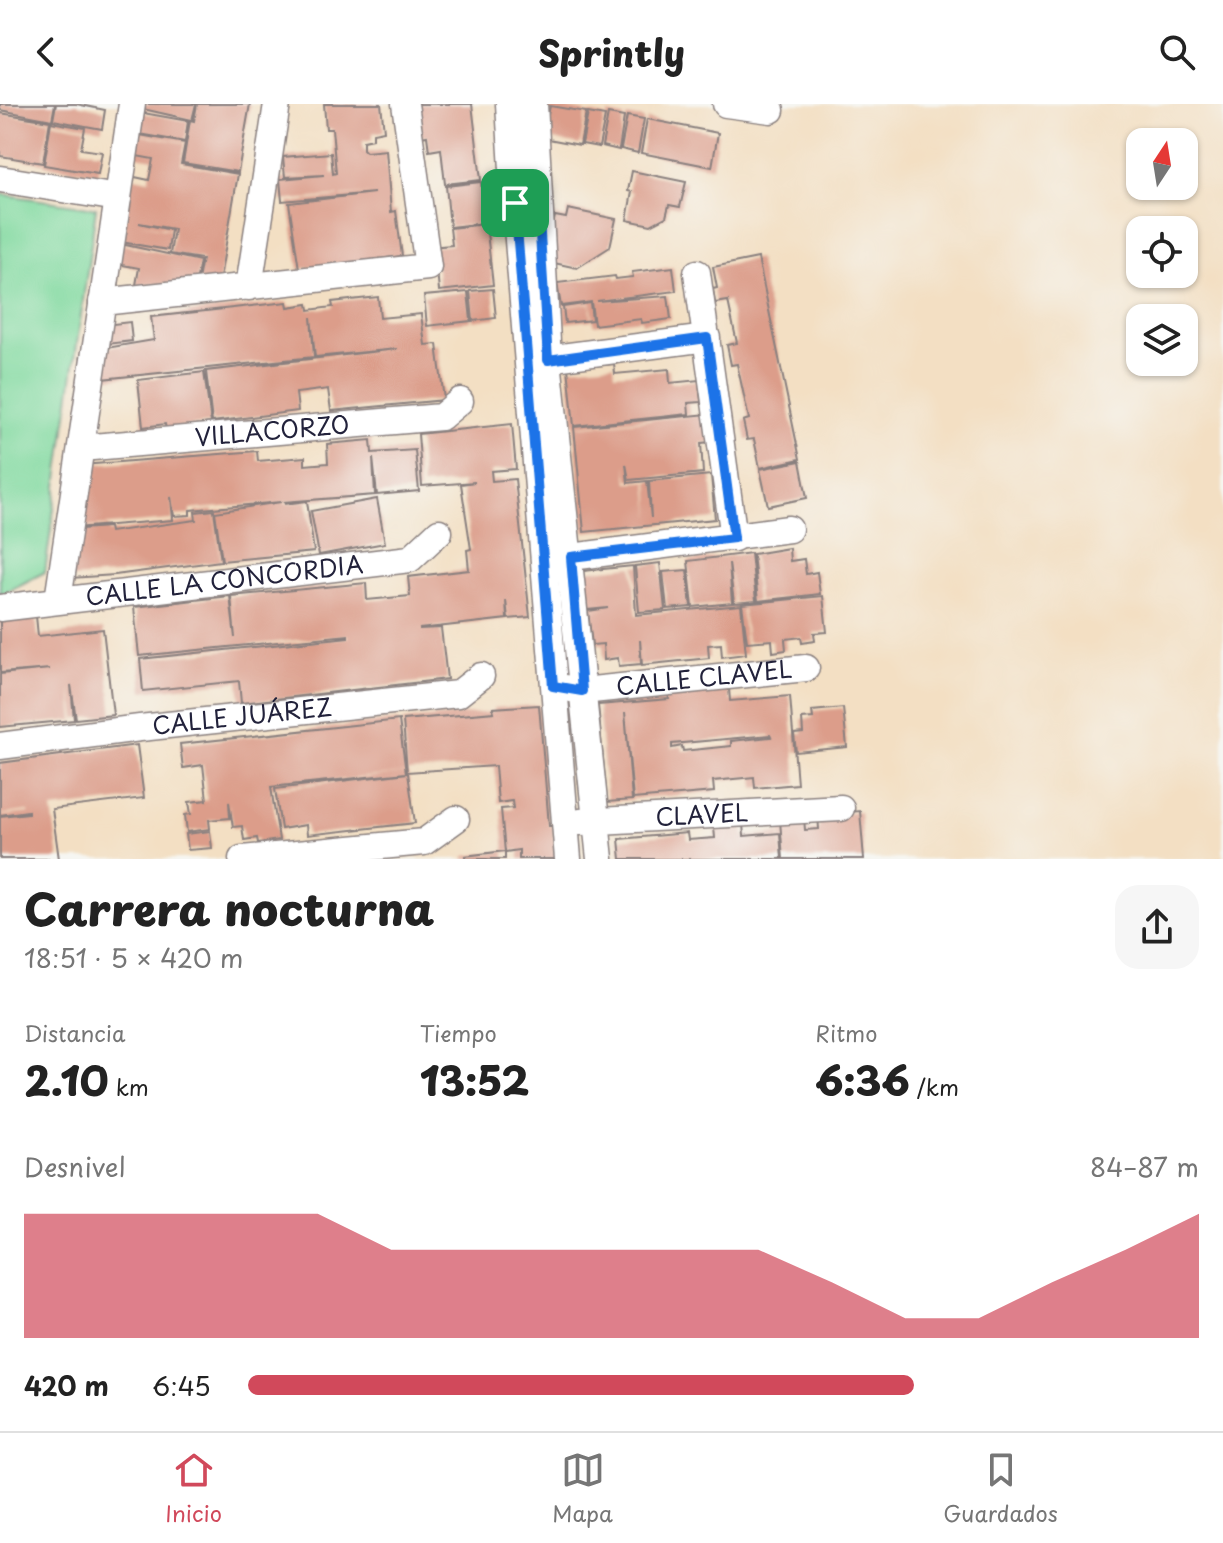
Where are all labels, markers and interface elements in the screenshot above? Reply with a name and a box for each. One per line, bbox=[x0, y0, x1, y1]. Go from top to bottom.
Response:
text: Sprintly bbox=[538, 25, 685, 79]
icon: back bbox=[24, 30, 68, 74]
icon: search bbox=[1155, 30, 1199, 74]
north arrow bbox=[1126, 128, 1198, 200]
map controls bbox=[1126, 128, 1198, 376]
pin bbox=[481, 169, 549, 237]
icon: arrive bbox=[493, 181, 537, 225]
button: locate bbox=[1126, 216, 1198, 288]
button: layers bbox=[1126, 304, 1198, 376]
street label: VILLACORZO bbox=[193, 405, 351, 454]
street label: CALLE LA CONCORDIA bbox=[83, 545, 365, 614]
street label: CALLE CLAVEL bbox=[614, 650, 794, 703]
street label: CALLE JUÁREZ bbox=[150, 688, 334, 743]
street label: CLAVEL bbox=[654, 793, 749, 834]
text: Carrera nocturna bbox=[24, 875, 435, 941]
button: share bbox=[1115, 885, 1199, 969]
text: 18:51 · 5 × 420 m bbox=[24, 938, 243, 977]
text: Distancia bbox=[24, 1016, 126, 1049]
text: Tiempo bbox=[420, 1016, 497, 1049]
text: Ritmo bbox=[815, 1016, 877, 1049]
text: 2.10 bbox=[24, 1049, 109, 1110]
text: 13:52 bbox=[420, 1049, 529, 1110]
text: 6:36 bbox=[815, 1049, 910, 1110]
text: km bbox=[109, 1070, 149, 1103]
text: /km bbox=[910, 1070, 959, 1103]
text: Desnivel bbox=[24, 1147, 125, 1186]
text: 84–87 m bbox=[1090, 1147, 1199, 1186]
text: 420 m bbox=[24, 1366, 109, 1405]
text: 6:45 bbox=[152, 1366, 211, 1405]
tab: Inicio bbox=[165, 1448, 222, 1529]
tab: Mapa bbox=[552, 1448, 613, 1529]
tab: Guardados bbox=[943, 1448, 1058, 1529]

